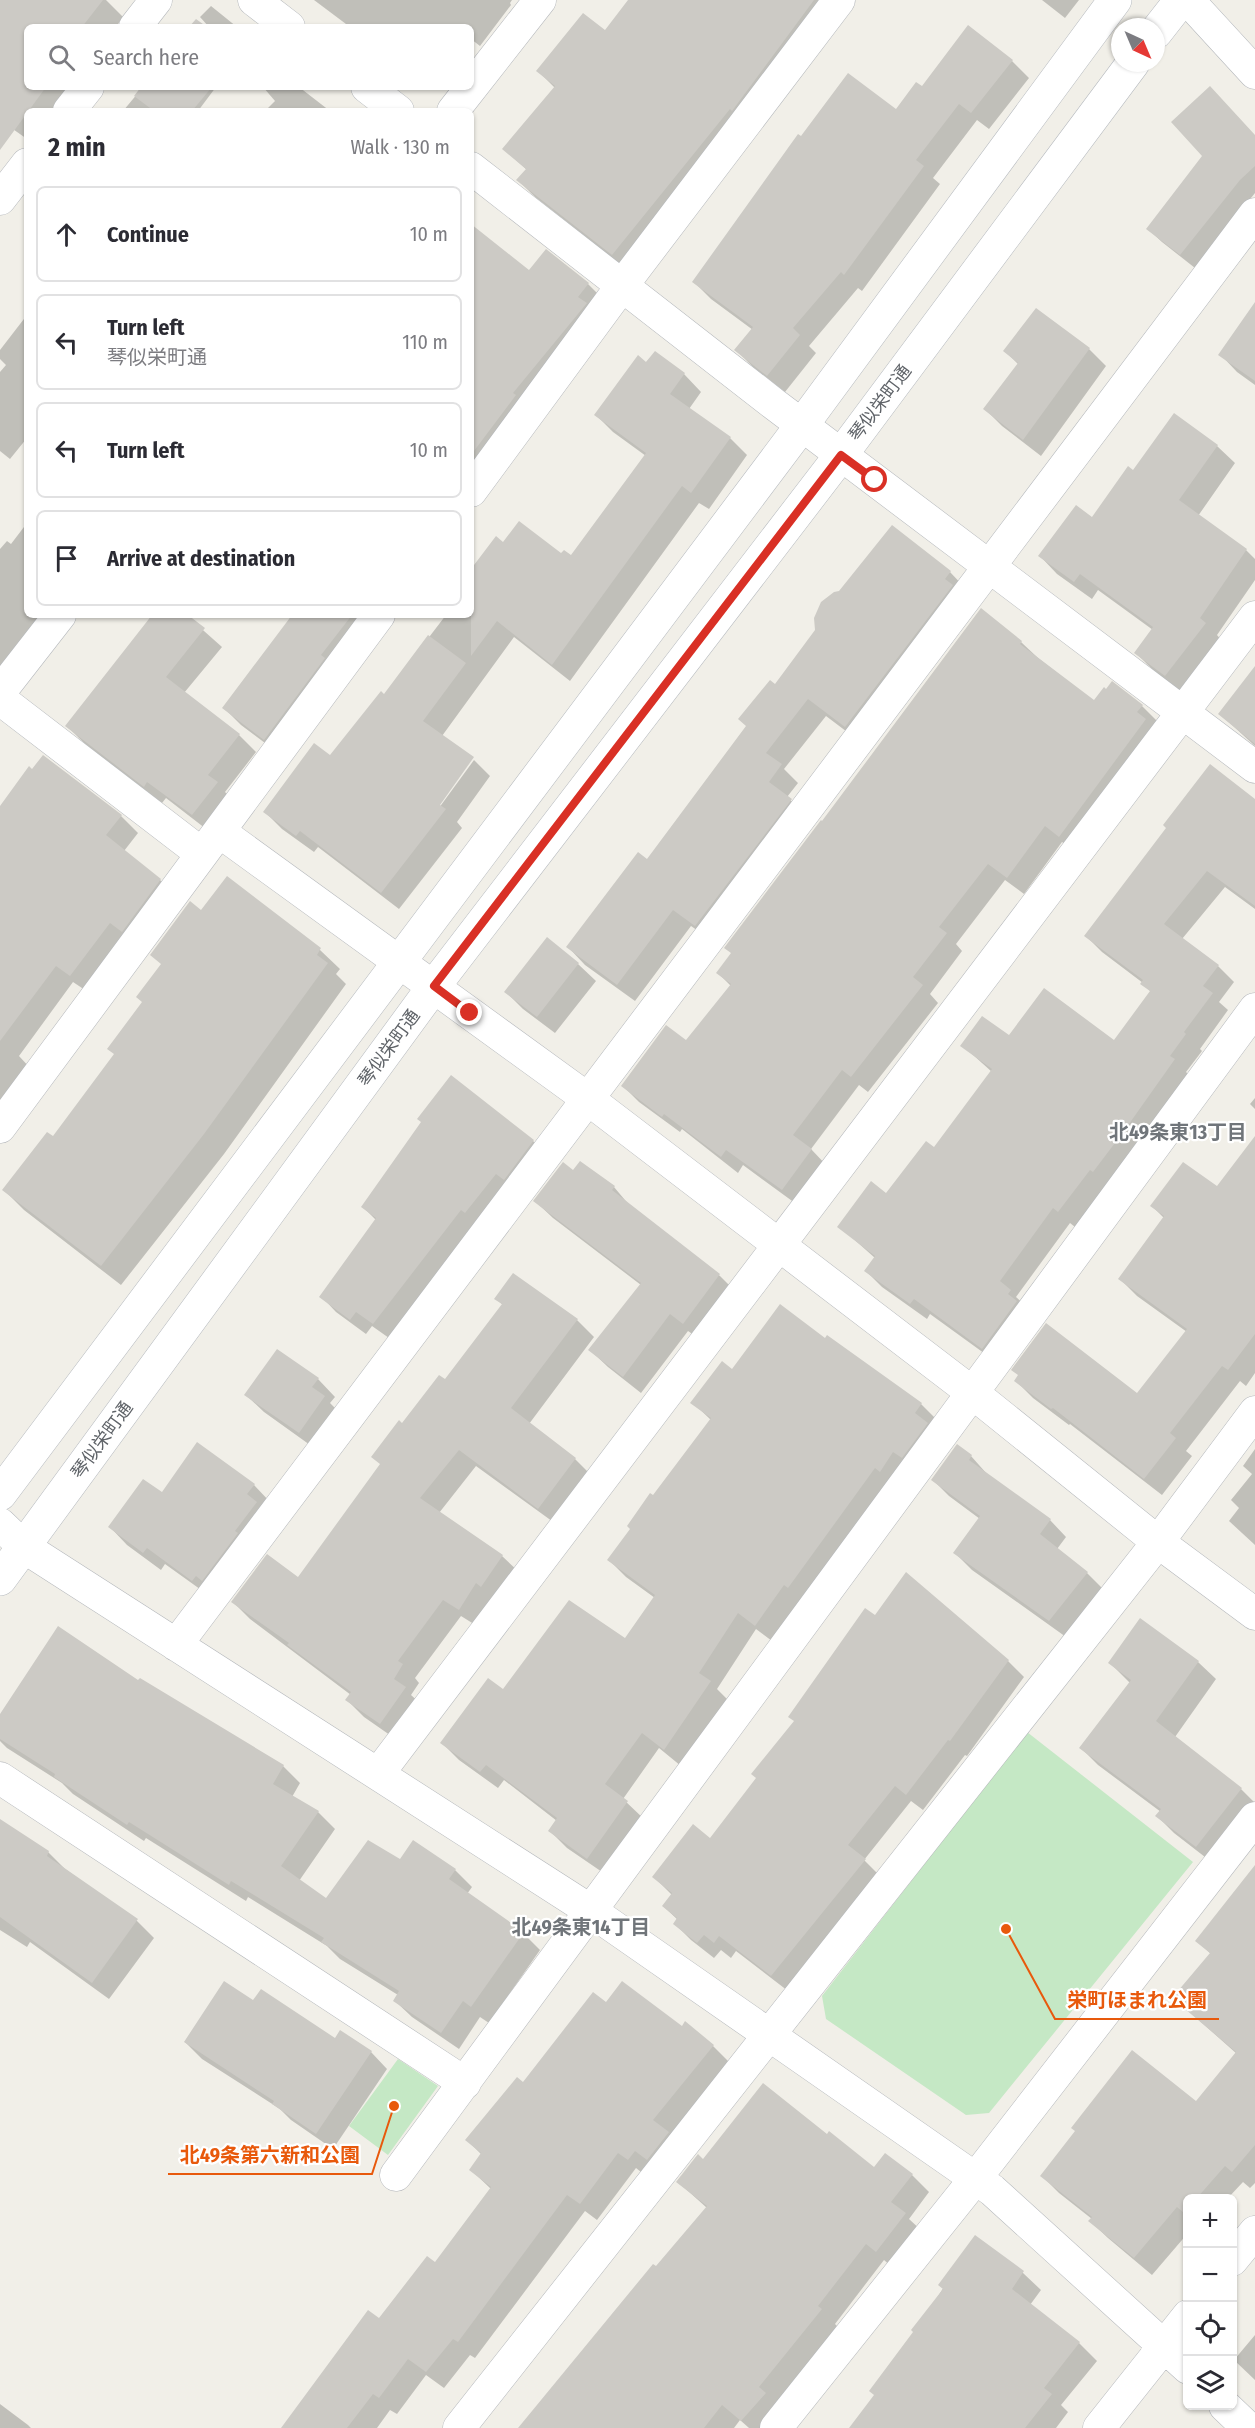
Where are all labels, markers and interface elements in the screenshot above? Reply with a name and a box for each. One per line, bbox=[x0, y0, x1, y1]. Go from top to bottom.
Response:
north arrow bbox=[1111, 18, 1165, 72]
search box bbox=[24, 24, 474, 90]
icon: search bbox=[45, 41, 78, 74]
text: Search here bbox=[93, 44, 199, 71]
text: 2 min bbox=[48, 132, 106, 163]
text: Walk · 130 m bbox=[350, 135, 450, 159]
icon: ahead bbox=[50, 218, 83, 251]
text: Continue bbox=[107, 221, 189, 248]
text: 10 m bbox=[410, 222, 448, 246]
text: Turn left bbox=[107, 314, 185, 341]
icon: left bbox=[50, 326, 83, 359]
text: 110 m bbox=[402, 330, 448, 354]
text: 琴似栄町通 bbox=[107, 345, 207, 369]
street label: 琴似栄町通 bbox=[844, 360, 916, 446]
icon: left bbox=[50, 434, 83, 467]
text: Turn left bbox=[107, 437, 185, 464]
text: 10 m bbox=[410, 438, 448, 462]
route start bbox=[861, 466, 887, 492]
icon: arrive bbox=[50, 542, 83, 575]
text: Arrive at destination bbox=[107, 545, 295, 572]
route end bbox=[456, 999, 482, 1025]
street label: 琴似栄町通 bbox=[354, 1005, 424, 1091]
district label: 北49条東13丁目 bbox=[1109, 1120, 1247, 1144]
street label: 琴似栄町通 bbox=[67, 1397, 137, 1483]
district label: 北49条東14丁目 bbox=[512, 1915, 651, 1939]
callout: 栄町ほまれ公園 bbox=[1055, 1981, 1219, 2019]
text: 栄町ほまれ公園 bbox=[1067, 1988, 1207, 2012]
callout: 北49条第六新和公園 bbox=[168, 2136, 372, 2174]
text: 北49条第六新和公園 bbox=[180, 2143, 360, 2167]
map controls bbox=[1183, 2194, 1237, 2410]
button: + bbox=[1183, 2194, 1237, 2248]
button: − bbox=[1183, 2248, 1237, 2302]
button: locate bbox=[1183, 2302, 1237, 2356]
button: layers bbox=[1183, 2356, 1237, 2410]

